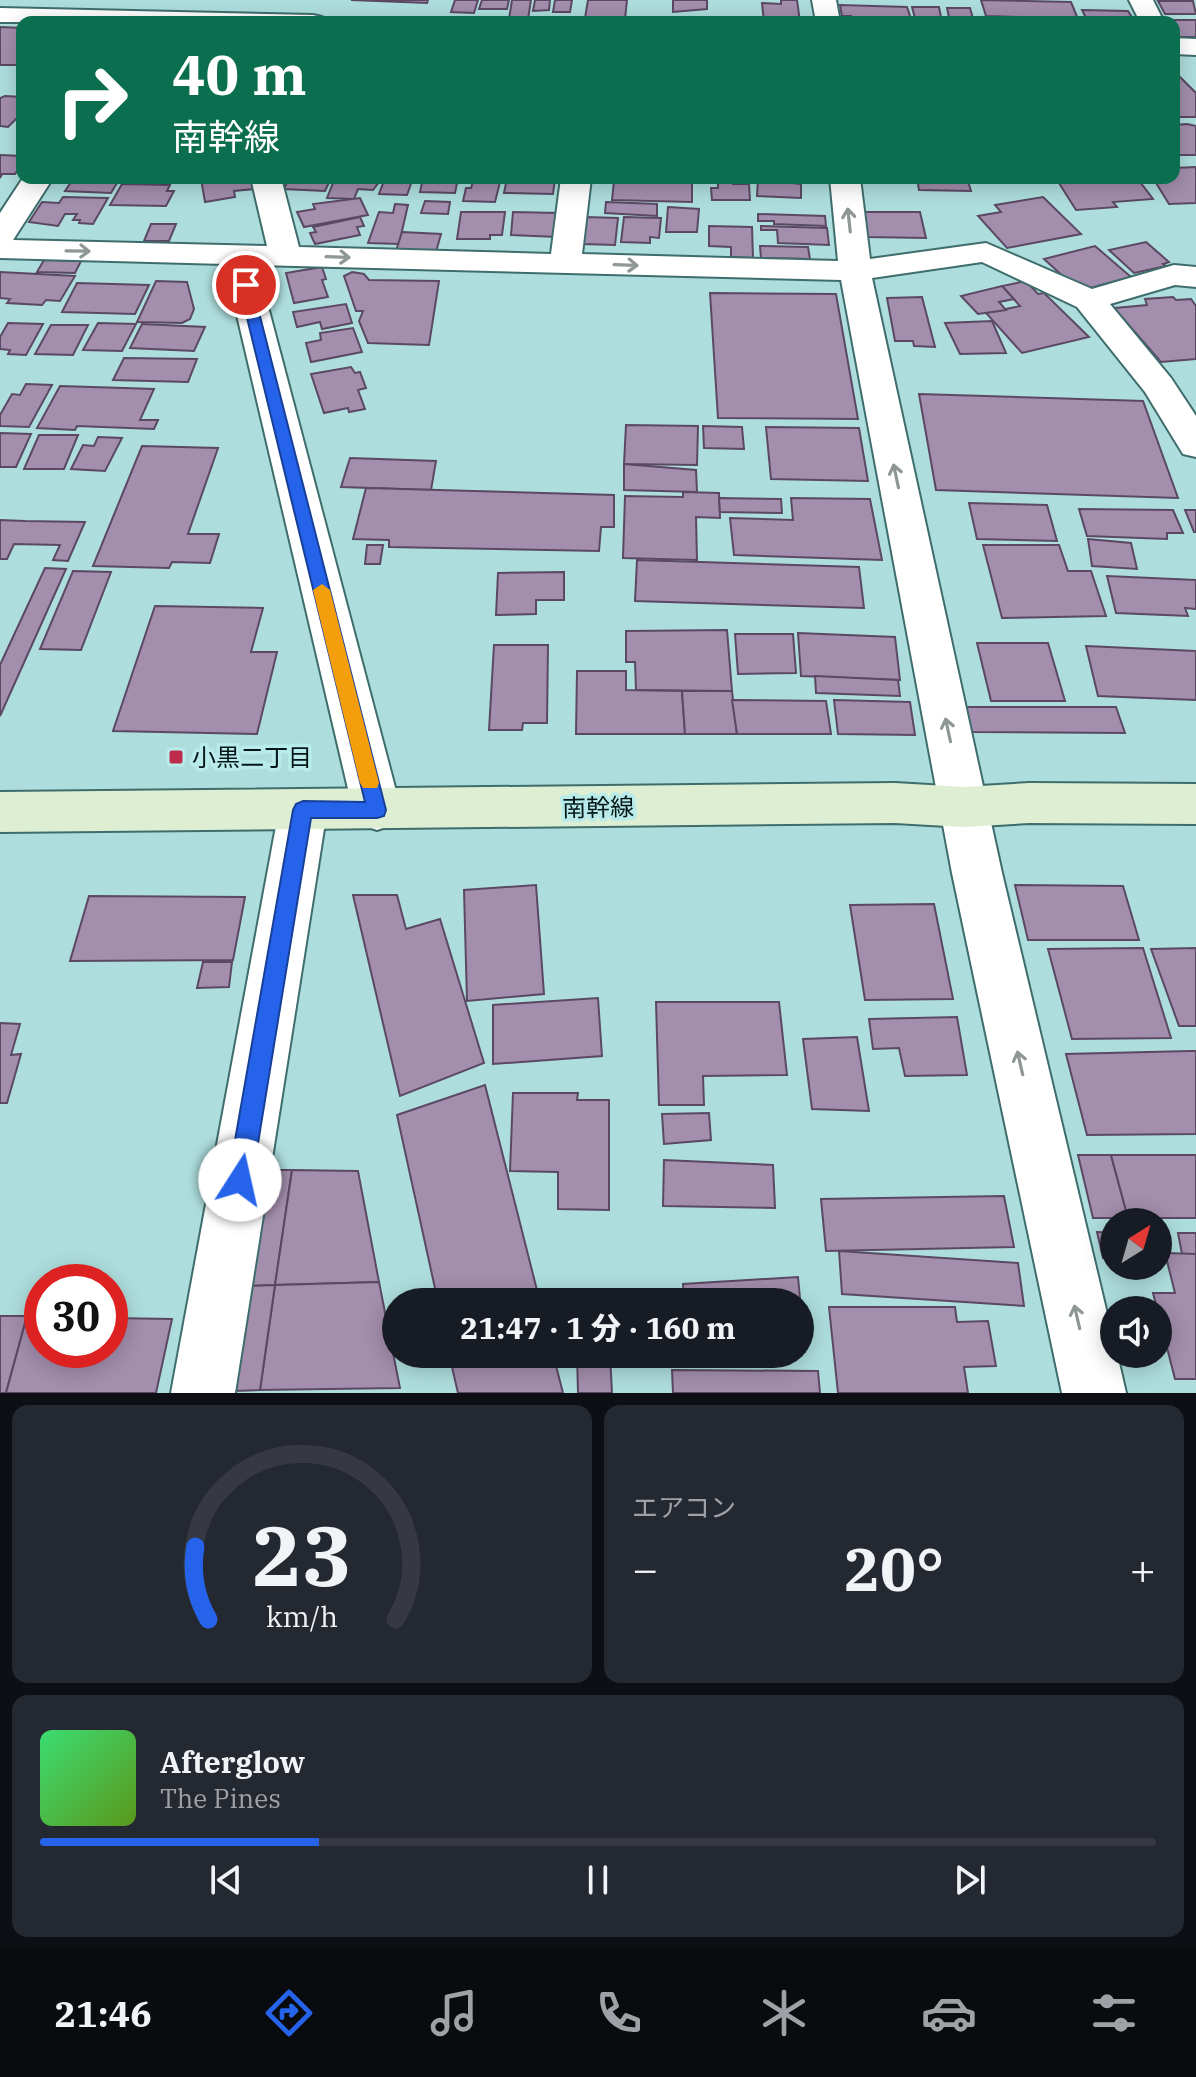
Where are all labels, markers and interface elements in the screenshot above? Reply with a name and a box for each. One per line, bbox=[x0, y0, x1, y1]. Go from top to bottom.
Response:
text: 40 m bbox=[172, 38, 307, 110]
icon: right bbox=[40, 48, 144, 152]
text: 南幹線 bbox=[172, 113, 280, 160]
one-way arrow bbox=[842, 207, 857, 234]
one-way arrow bbox=[64, 243, 91, 258]
one-way arrow bbox=[324, 249, 351, 264]
pin bbox=[212, 251, 280, 319]
one-way arrow bbox=[612, 257, 639, 272]
icon: arrive bbox=[224, 263, 268, 307]
one-way arrow bbox=[888, 463, 903, 489]
one-way arrow bbox=[940, 718, 955, 744]
place label: 小黒二丁目 bbox=[192, 741, 312, 773]
marker: 小黒二丁目 bbox=[167, 748, 185, 766]
street label: 南幹線 bbox=[562, 790, 634, 824]
one-way arrow bbox=[1012, 1051, 1027, 1077]
position arrow bbox=[198, 1138, 282, 1222]
north arrow bbox=[1100, 1208, 1172, 1280]
map controls bbox=[1100, 1208, 1172, 1368]
speed limit sign: 30 bbox=[24, 1264, 128, 1368]
button: sound bbox=[1100, 1296, 1172, 1368]
one-way arrow bbox=[1068, 1305, 1083, 1330]
text: 21:47 · 1 分 · 160 m bbox=[460, 1308, 736, 1347]
text: エアコン bbox=[632, 1490, 736, 1524]
text: 23 bbox=[252, 1501, 352, 1609]
text: 20° bbox=[844, 1529, 944, 1608]
text: − bbox=[632, 1540, 658, 1597]
text: + bbox=[1130, 1540, 1156, 1597]
text: km/h bbox=[266, 1598, 338, 1635]
text: Afterglow bbox=[160, 1742, 305, 1781]
text: The Pines bbox=[160, 1781, 281, 1815]
icon: previous bbox=[204, 1858, 248, 1902]
icon: pause bbox=[576, 1858, 620, 1902]
icon: next bbox=[948, 1858, 992, 1902]
icon: directions bbox=[261, 1985, 317, 2041]
icon: music bbox=[426, 1985, 482, 2041]
icon: phone bbox=[591, 1985, 647, 2041]
icon: climate bbox=[756, 1985, 812, 2041]
icon: car bbox=[921, 1985, 977, 2041]
icon: filters bbox=[1086, 1985, 1142, 2041]
text: 21:46 bbox=[54, 1990, 152, 2037]

